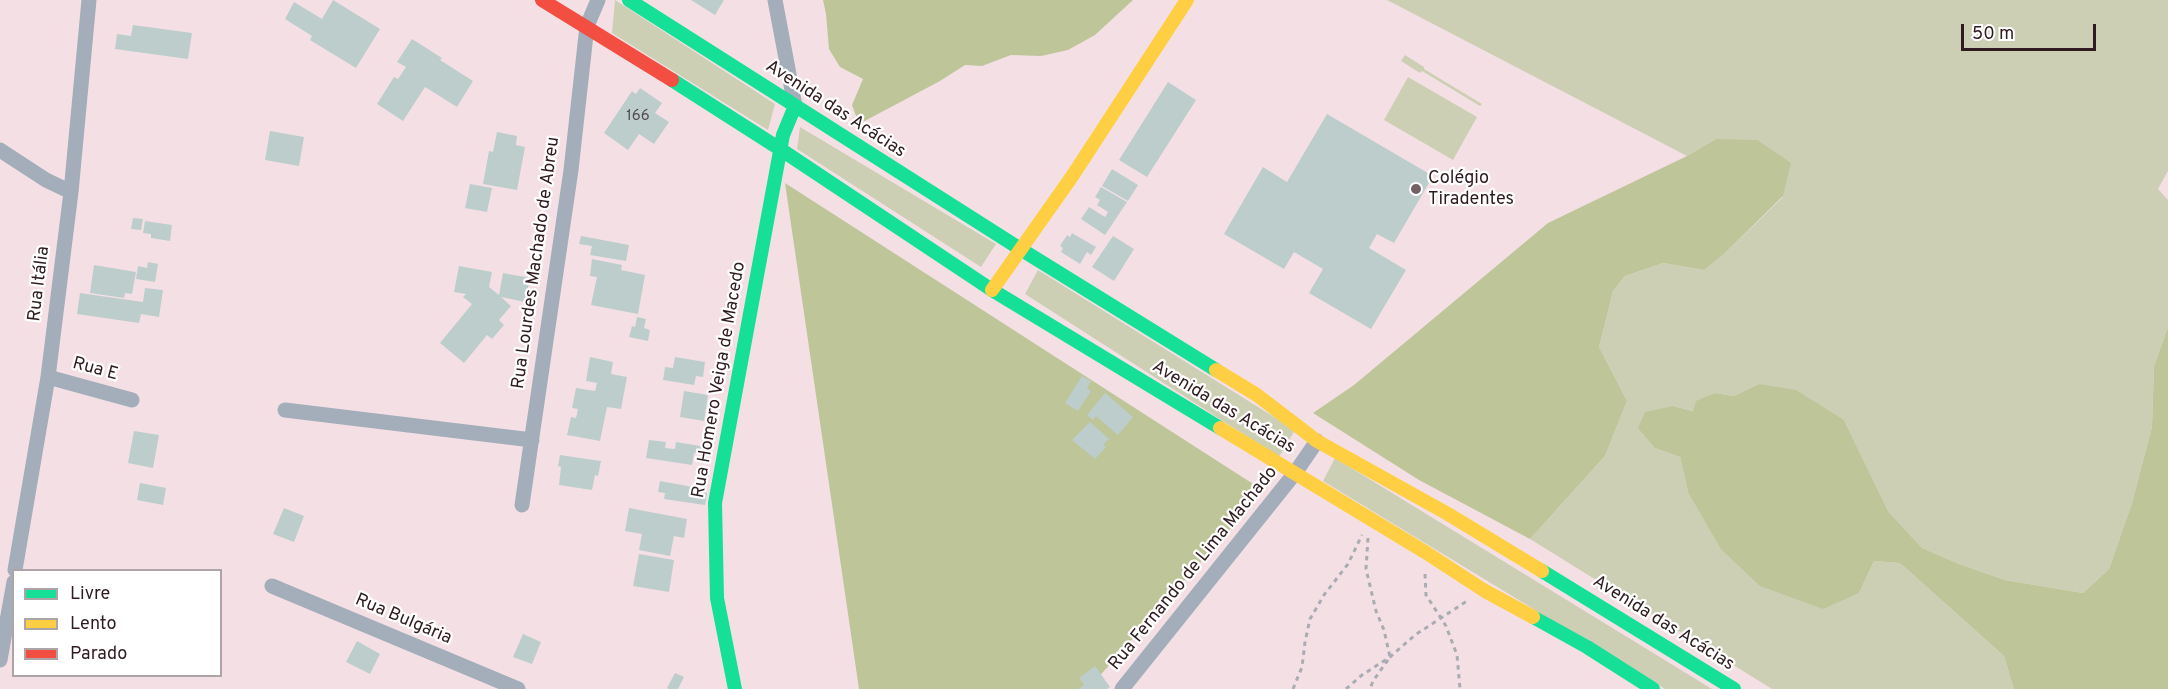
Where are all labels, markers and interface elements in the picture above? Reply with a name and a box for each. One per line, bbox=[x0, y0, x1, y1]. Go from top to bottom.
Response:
scale bar bbox=[1964, 12, 2099, 50]
text: 50 m bbox=[1972, 23, 2014, 46]
street label: Avenida das Acácias bbox=[761, 57, 909, 163]
house number: 166 bbox=[626, 108, 650, 126]
street label: Rua Lourdes Machado de Abreu bbox=[509, 135, 565, 391]
place label: Colégio Tiradentes bbox=[1428, 168, 1514, 210]
marker: Colégio Tiradentes bbox=[1409, 182, 1423, 196]
street label: Rua Itália bbox=[25, 245, 55, 323]
street label: Rua Homero Veiga de Macedo bbox=[689, 260, 751, 500]
street label: Rua E bbox=[70, 354, 120, 386]
street label: Avenida das Acácias bbox=[1148, 357, 1298, 459]
street label: Rua Fernando de Lima Machado bbox=[1105, 463, 1283, 675]
legend bbox=[12, 569, 222, 677]
street label: Avenida das Acácias bbox=[1588, 572, 1738, 676]
text: Livre bbox=[70, 583, 110, 606]
street label: Rua Bulgária bbox=[351, 590, 455, 650]
text: Lento bbox=[70, 613, 116, 636]
text: Parado bbox=[70, 643, 127, 666]

